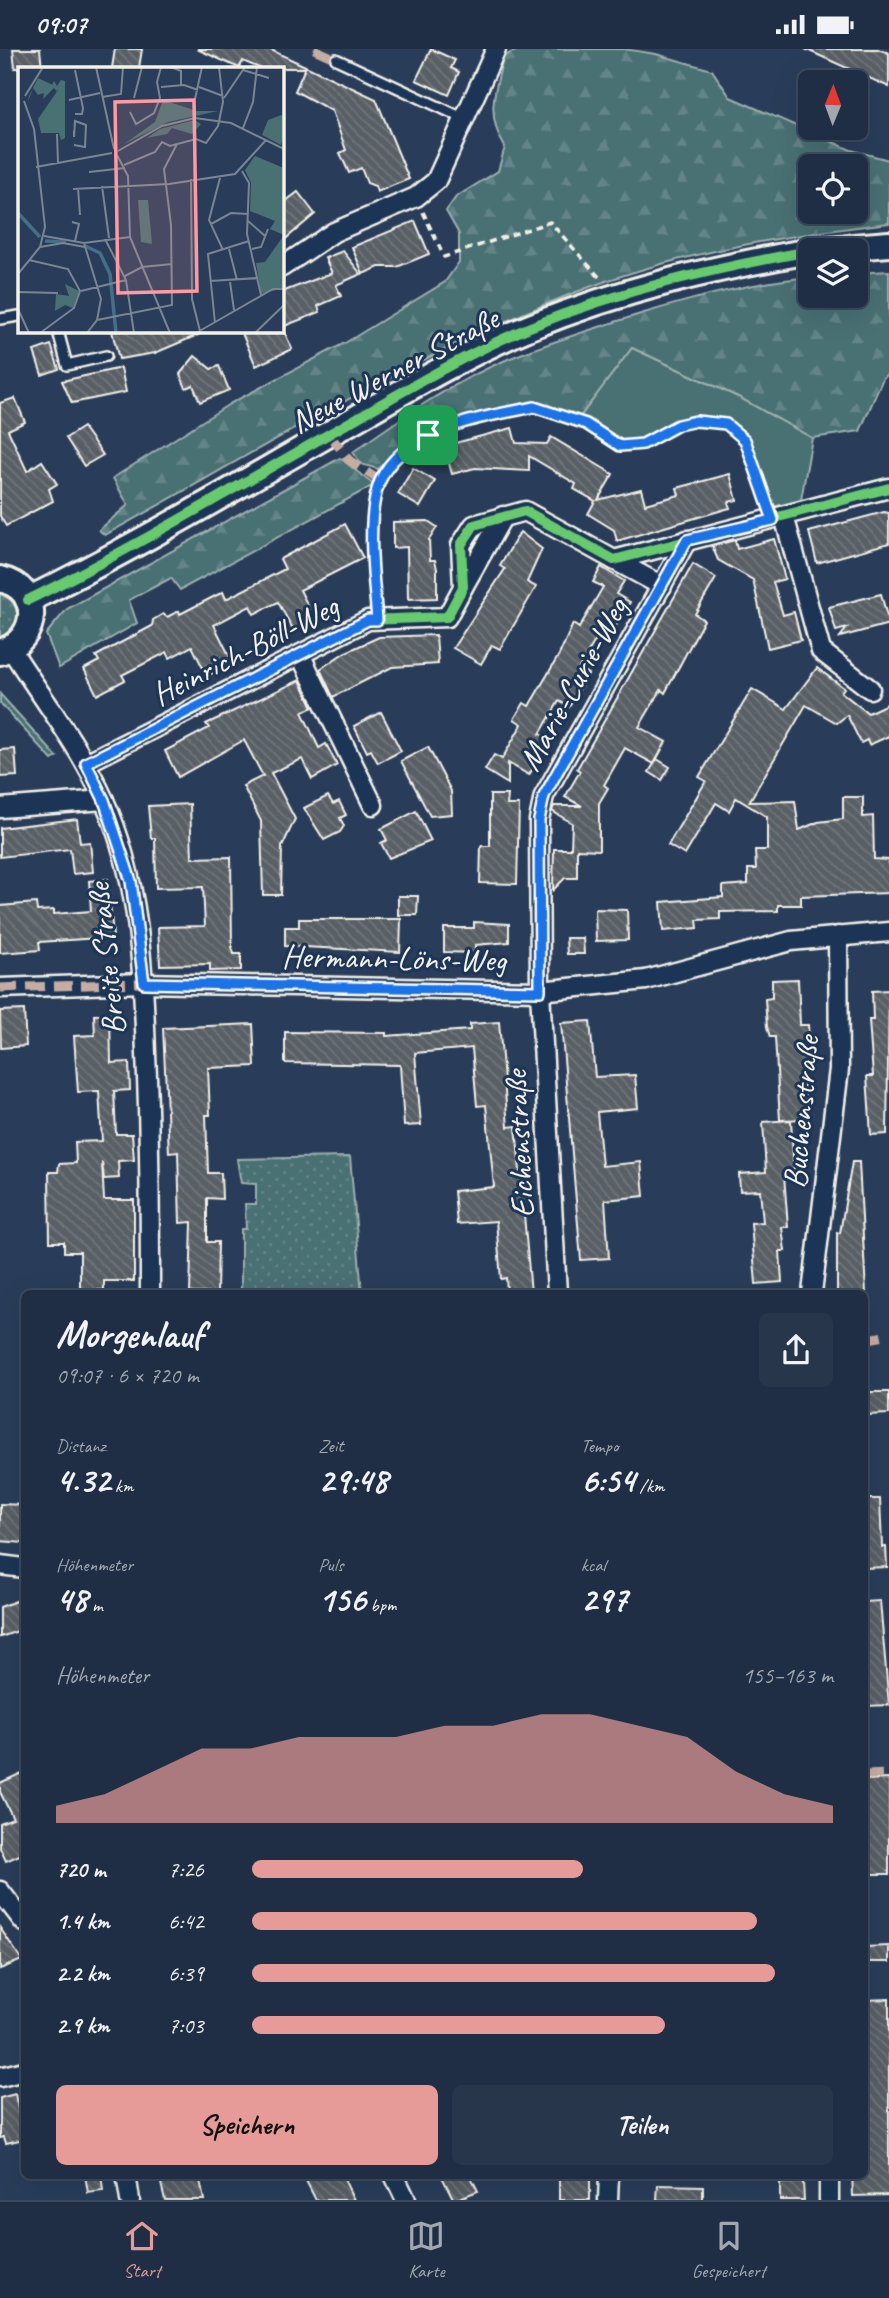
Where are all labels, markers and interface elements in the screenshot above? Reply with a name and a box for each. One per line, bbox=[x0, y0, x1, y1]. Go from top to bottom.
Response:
text: 09:07 bbox=[35, 8, 87, 41]
inset map bbox=[18, 67, 284, 333]
north arrow bbox=[798, 70, 868, 140]
map controls bbox=[798, 70, 868, 308]
button: locate bbox=[798, 154, 868, 224]
button: layers bbox=[798, 238, 868, 308]
street label: Neue Werner Straße bbox=[282, 296, 508, 443]
pin bbox=[398, 405, 458, 465]
icon: arrive bbox=[409, 416, 447, 454]
street label: Heinrich-Böll-Weg bbox=[145, 584, 347, 715]
street label: Marie-Curie-Weg bbox=[508, 589, 638, 778]
street label: Breite Straße bbox=[77, 879, 135, 1037]
street label: Hermann-Löns-Weg bbox=[282, 935, 508, 981]
street label: Buchenstraße bbox=[773, 1032, 829, 1190]
street label: Eichenstraße bbox=[494, 1067, 544, 1219]
text: Morgenlauf bbox=[56, 1311, 203, 1358]
button: share bbox=[759, 1313, 833, 1387]
text: 09:07 · 6 × 720 m bbox=[56, 1361, 199, 1390]
text: Distanz bbox=[56, 1434, 106, 1458]
text: Zeit bbox=[318, 1434, 344, 1458]
text: Tempo bbox=[581, 1434, 618, 1458]
text: 4.32 bbox=[56, 1458, 110, 1503]
text: 29:48 bbox=[318, 1458, 388, 1503]
text: 6:54 bbox=[581, 1458, 635, 1503]
text: km bbox=[110, 1474, 133, 1498]
text: /km bbox=[635, 1474, 664, 1498]
text: Höhenmeter bbox=[56, 1553, 133, 1577]
text: Puls bbox=[318, 1553, 343, 1577]
text: kcal bbox=[581, 1553, 606, 1577]
text: 48 bbox=[56, 1577, 88, 1622]
text: 156 bbox=[318, 1577, 366, 1622]
text: 297 bbox=[581, 1577, 627, 1622]
text: m bbox=[88, 1593, 103, 1617]
text: bpm bbox=[366, 1593, 396, 1617]
text: Höhenmeter bbox=[56, 1661, 149, 1690]
text: 155–163 m bbox=[742, 1661, 833, 1690]
text: 720 m bbox=[56, 1855, 106, 1884]
text: 7:26 bbox=[168, 1855, 204, 1884]
text: 1.4 km bbox=[56, 1907, 110, 1936]
text: 6:42 bbox=[168, 1907, 204, 1936]
text: 2.2 km bbox=[56, 1959, 110, 1988]
text: 6:39 bbox=[168, 1959, 204, 1988]
text: 2.9 km bbox=[56, 2011, 109, 2040]
text: 7:03 bbox=[168, 2011, 204, 2040]
button: Speichern bbox=[56, 2085, 438, 2165]
button: Teilen bbox=[452, 2085, 833, 2165]
tab: Start bbox=[123, 2217, 161, 2283]
tab: Karte bbox=[407, 2217, 445, 2283]
tab: Gespeichert bbox=[692, 2217, 766, 2283]

